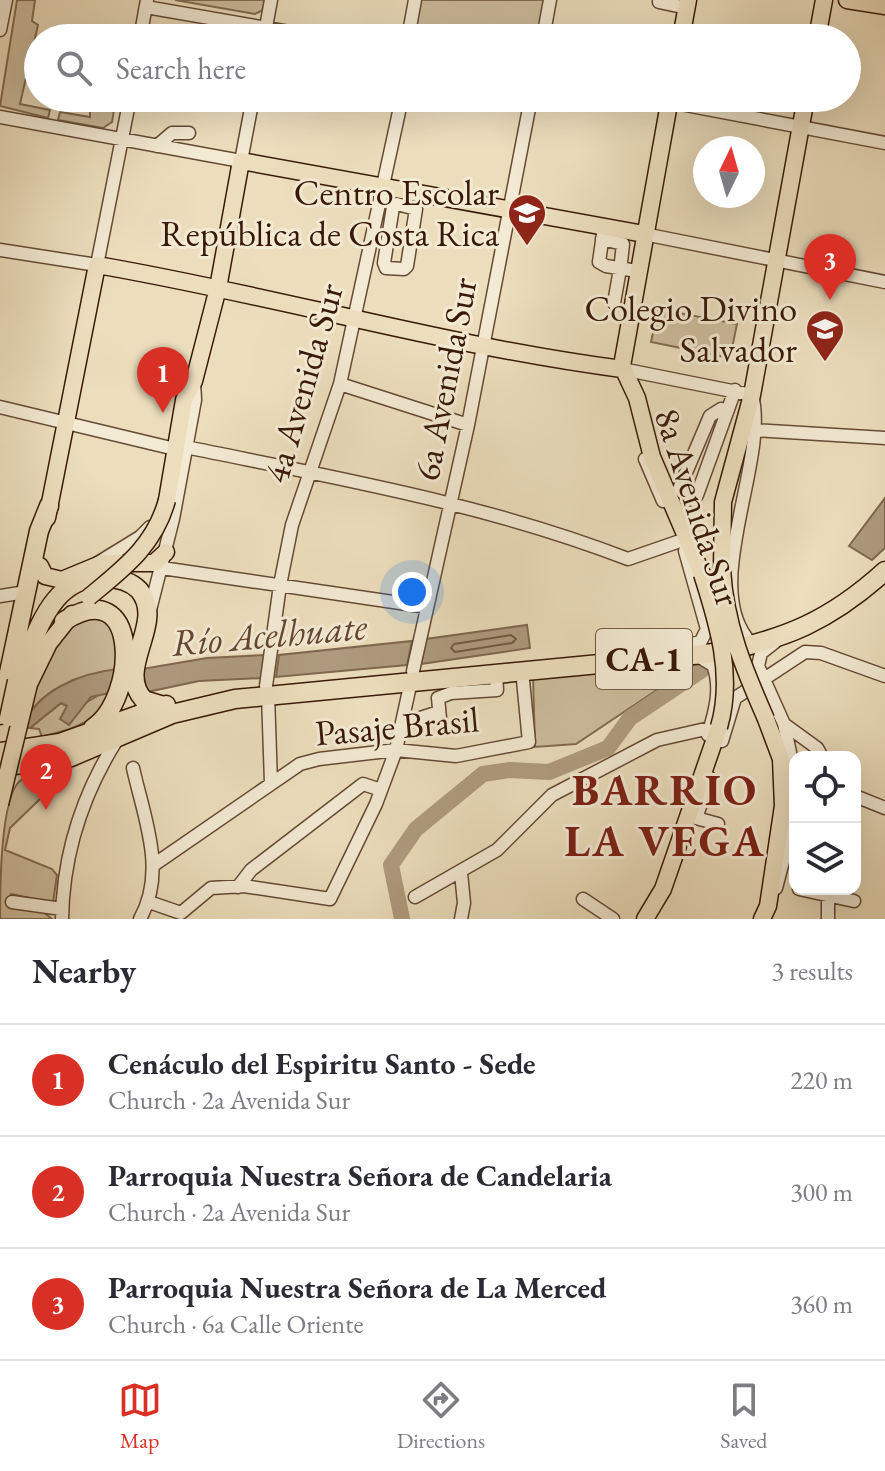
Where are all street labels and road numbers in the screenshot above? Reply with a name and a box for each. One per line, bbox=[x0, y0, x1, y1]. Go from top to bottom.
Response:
street label: 6a Avenida Sur bbox=[402, 274, 488, 484]
street label: 4a Avenida Sur bbox=[252, 278, 354, 488]
street label: 8a Avenida Sur bbox=[644, 402, 752, 612]
road number: CA-1 bbox=[596, 629, 692, 689]
street label: Pasaje Brasil bbox=[313, 695, 481, 757]

